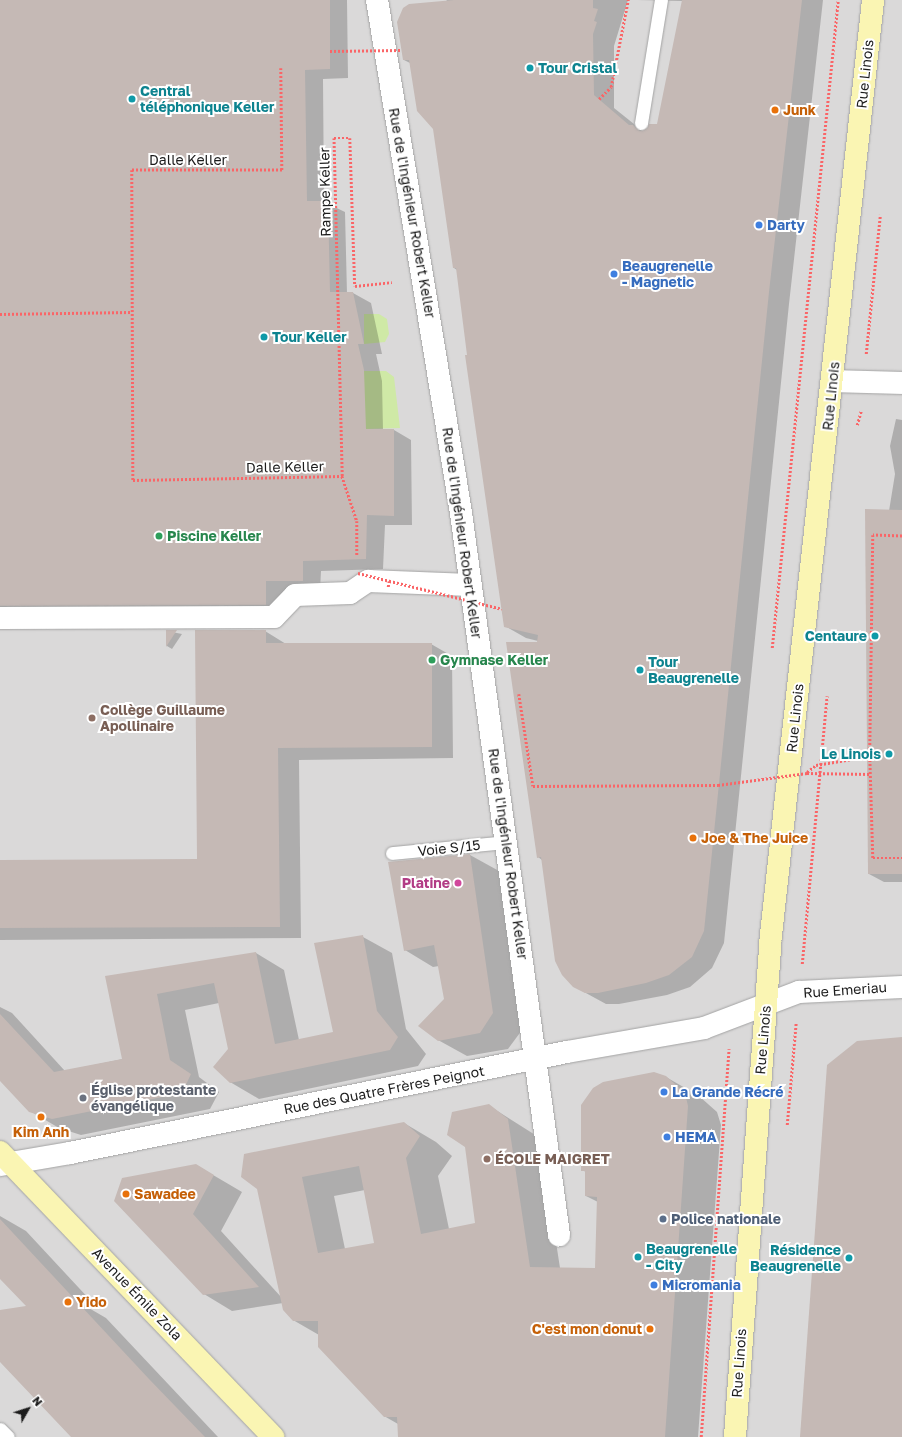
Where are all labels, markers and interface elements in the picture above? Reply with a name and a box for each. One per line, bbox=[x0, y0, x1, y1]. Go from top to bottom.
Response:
street label: Rue Linois bbox=[853, 39, 877, 109]
place label: Tour Cristal bbox=[538, 60, 617, 76]
marker: Tour Cristal bbox=[525, 63, 535, 73]
place label: Central téléphonique Keller bbox=[140, 83, 274, 116]
marker: Central téléphonique Keller bbox=[127, 94, 137, 104]
place label: Junk bbox=[783, 102, 816, 118]
marker: Junk bbox=[770, 105, 780, 115]
street label: Rue de l'Ingénieur Robert Keller bbox=[385, 106, 439, 320]
street label: Rampe Keller bbox=[316, 147, 334, 237]
street label: Dalle Keller bbox=[149, 152, 227, 168]
place label: Darty bbox=[767, 217, 805, 233]
marker: Darty bbox=[754, 220, 764, 230]
place label: Beaugrenelle - Magnetic bbox=[622, 258, 713, 290]
marker: Beaugrenelle - Magnetic bbox=[609, 269, 619, 279]
place label: Tour Keller bbox=[272, 329, 347, 345]
marker: Tour Keller bbox=[259, 332, 269, 342]
street label: Rue Linois bbox=[819, 361, 843, 431]
street label: Rue de l'Ingénieur Robert Keller bbox=[439, 426, 485, 640]
street label: Dalle Keller bbox=[246, 458, 324, 476]
place label: Piscine Keller bbox=[167, 528, 261, 544]
marker: Piscine Keller bbox=[154, 531, 164, 541]
place label: Centaure bbox=[805, 628, 867, 644]
marker: Centaure bbox=[870, 631, 880, 641]
place label: Gymnase Keller bbox=[440, 652, 548, 668]
place label: Tour Beaugrenelle bbox=[648, 654, 739, 686]
marker: Gymnase Keller bbox=[427, 655, 437, 665]
marker: Tour Beaugrenelle bbox=[635, 665, 645, 675]
street label: Rue Linois bbox=[783, 683, 807, 753]
place label: Collège Guillaume Apollinaire bbox=[100, 702, 225, 734]
marker: Collège Guillaume Apollinaire bbox=[87, 713, 97, 723]
place label: Le Linois bbox=[821, 746, 881, 762]
street label: Rue de l'Ingénieur Robert Keller bbox=[485, 747, 531, 961]
marker: Le Linois bbox=[884, 749, 894, 759]
place label: Joe & The Juice bbox=[701, 830, 808, 846]
marker: Joe & The Juice bbox=[688, 833, 698, 843]
street label: Voie S/15 bbox=[417, 836, 481, 860]
place label: Platine bbox=[402, 875, 450, 891]
marker: Platine bbox=[453, 878, 463, 888]
street label: Rue Emeriau bbox=[803, 979, 887, 1001]
street label: Rue Linois bbox=[752, 1005, 774, 1075]
street label: Rue des Quatre Frères Peignot bbox=[282, 1062, 486, 1118]
place label: Église protestante évangélique bbox=[91, 1082, 216, 1114]
place label: La Grande Récré bbox=[672, 1084, 784, 1100]
marker: La Grande Récré bbox=[659, 1087, 669, 1097]
marker: Église protestante évangélique bbox=[78, 1093, 88, 1103]
marker: Kim Anh bbox=[36, 1112, 46, 1122]
place label: Kim Anh bbox=[13, 1124, 69, 1140]
place label: HEMA bbox=[675, 1129, 717, 1145]
marker: HEMA bbox=[662, 1132, 672, 1142]
place label: ÉCOLE MAIGRET bbox=[495, 1151, 610, 1167]
marker: ÉCOLE MAIGRET bbox=[482, 1154, 492, 1164]
place label: Sawadee bbox=[134, 1186, 196, 1202]
marker: Sawadee bbox=[121, 1189, 131, 1199]
place label: Police nationale bbox=[671, 1211, 781, 1227]
marker: Police nationale bbox=[658, 1214, 668, 1224]
place label: Beaugrenelle - City bbox=[646, 1241, 737, 1274]
place label: Résidence Beaugrenelle bbox=[750, 1242, 841, 1274]
street label: Avenue Émile Zola bbox=[88, 1244, 186, 1344]
marker: Beaugrenelle - City bbox=[633, 1252, 643, 1262]
marker: Résidence Beaugrenelle bbox=[844, 1253, 854, 1263]
place label: Micromania bbox=[662, 1277, 741, 1293]
marker: Micromania bbox=[649, 1280, 659, 1290]
place label: Yido bbox=[76, 1294, 107, 1310]
marker: Yido bbox=[63, 1297, 73, 1307]
place label: C'est mon donut bbox=[532, 1321, 642, 1337]
marker: C'est mon donut bbox=[645, 1324, 655, 1334]
street label: Rue Linois bbox=[728, 1328, 750, 1398]
north arrow bbox=[8, 1389, 48, 1429]
text: N bbox=[30, 1394, 45, 1408]

